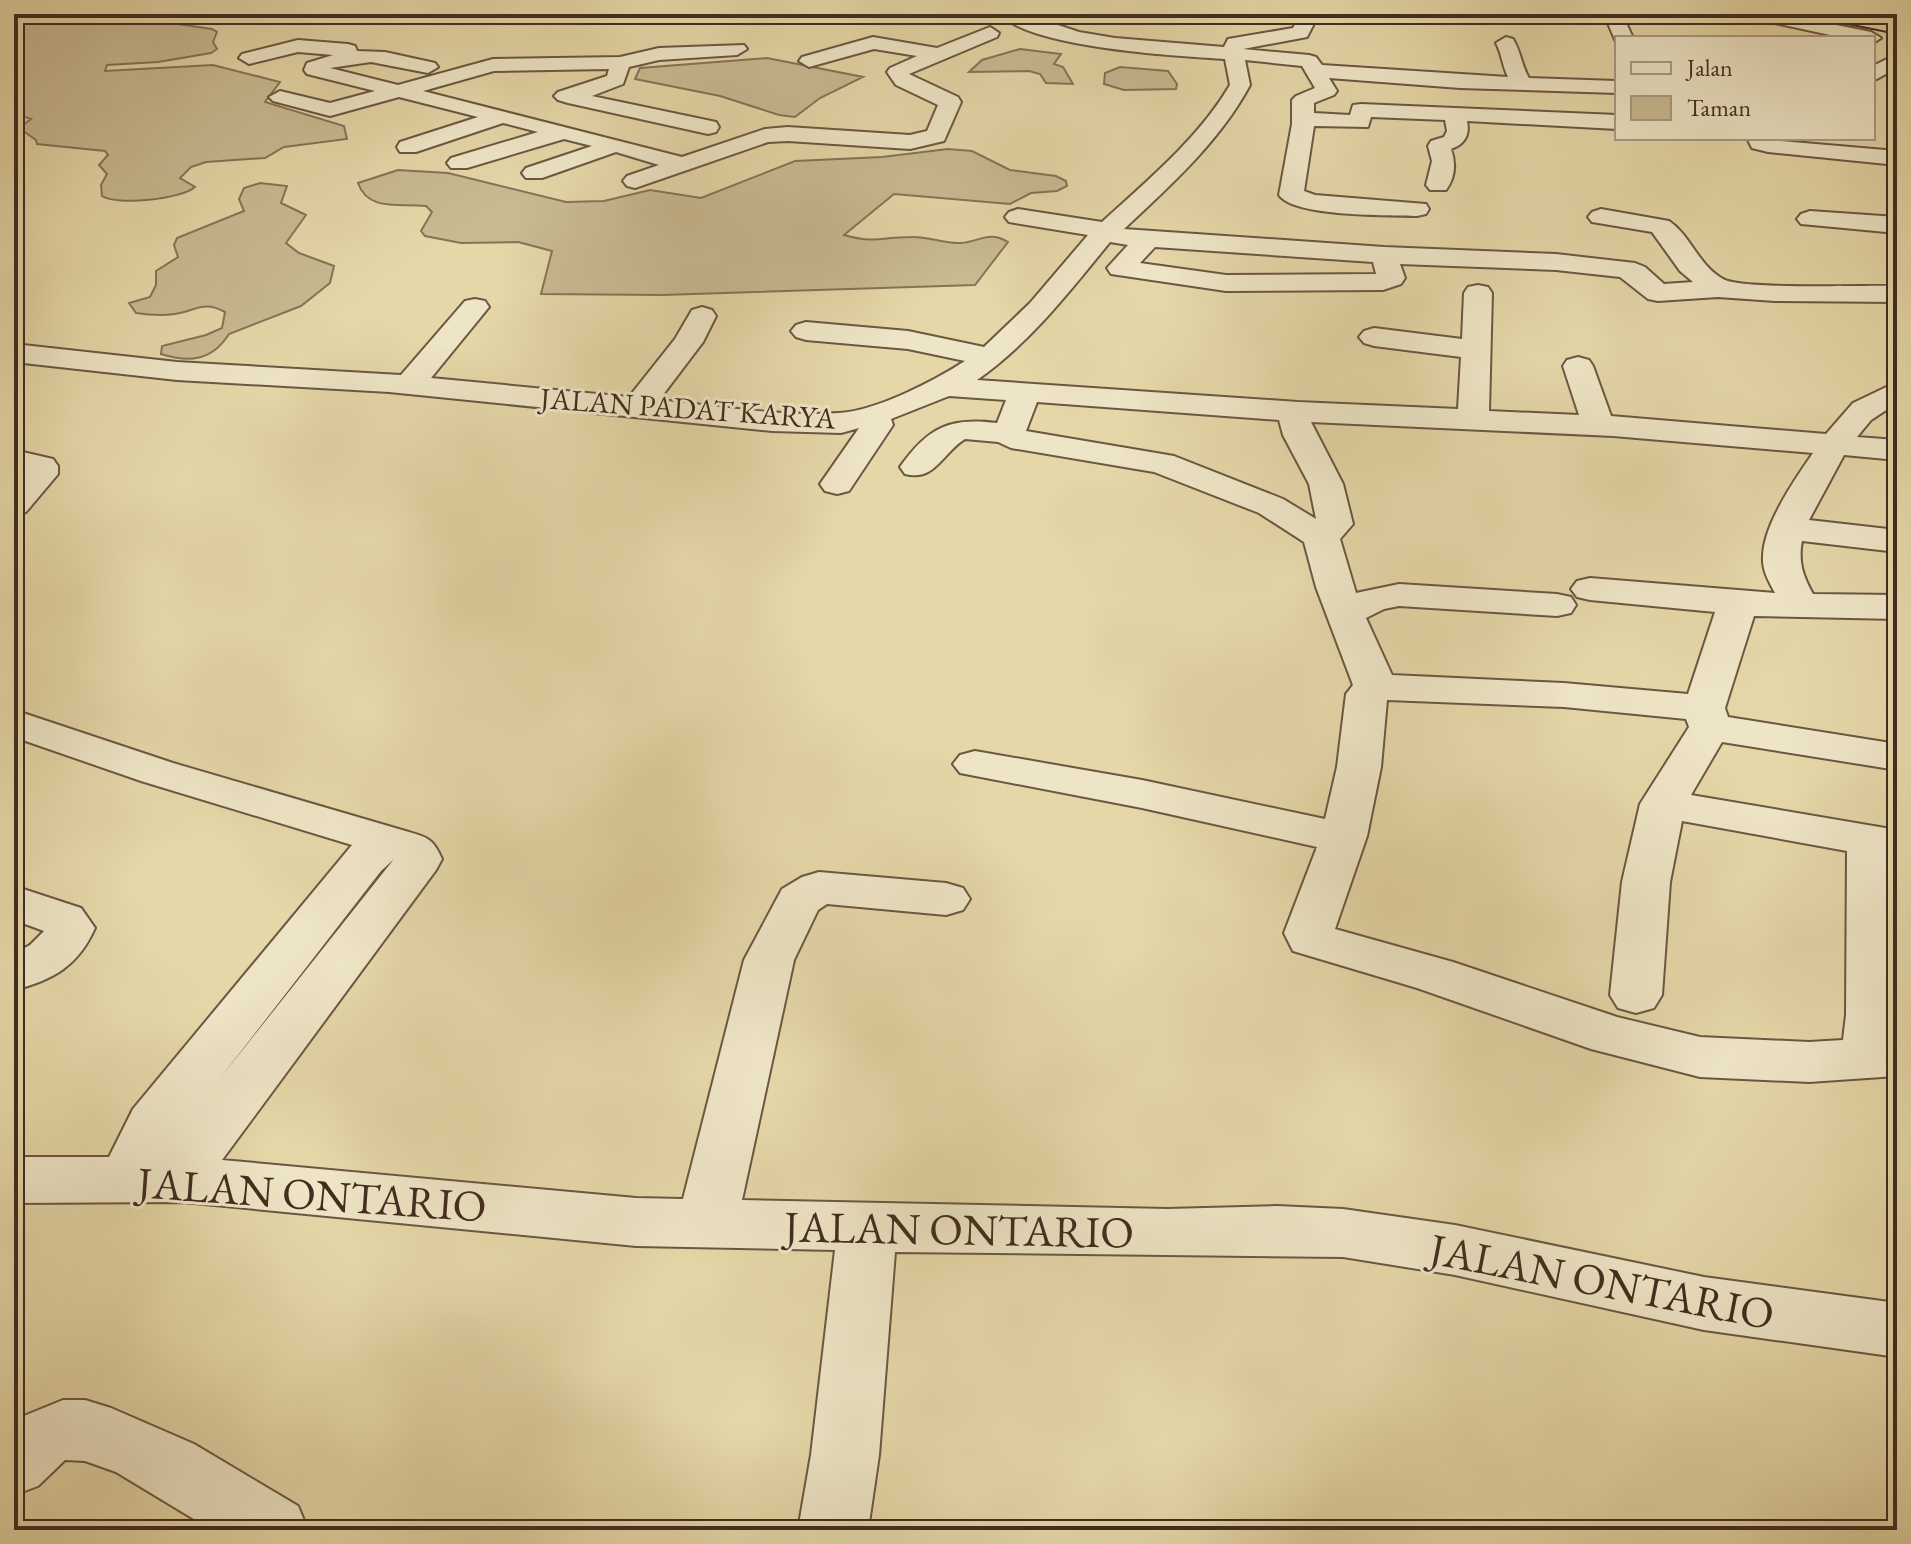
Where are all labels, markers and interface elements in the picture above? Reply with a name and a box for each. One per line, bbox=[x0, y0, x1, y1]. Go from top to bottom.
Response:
legend bbox=[1615, 36, 1875, 140]
text: Jalan bbox=[1685, 52, 1733, 83]
text: Taman bbox=[1687, 92, 1751, 123]
street label: JALAN PADAT KARYA bbox=[536, 378, 837, 438]
street label: JALAN ONTARIO bbox=[132, 1153, 488, 1235]
street label: JALAN ONTARIO bbox=[780, 1197, 1134, 1261]
street label: JALAN ONTARIO bbox=[1421, 1219, 1779, 1342]

